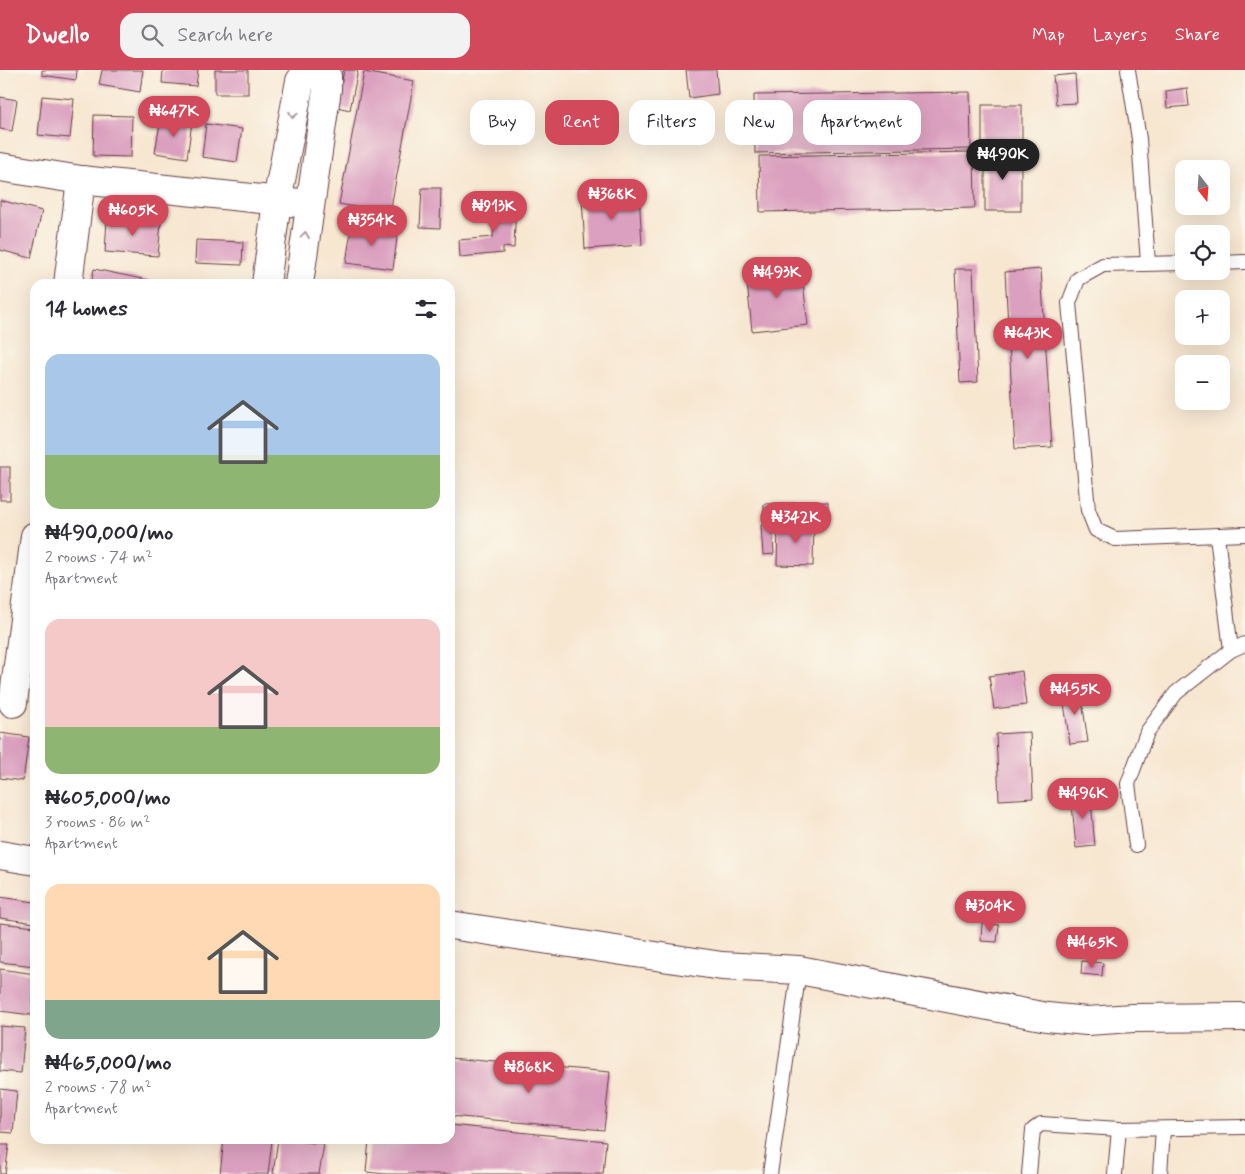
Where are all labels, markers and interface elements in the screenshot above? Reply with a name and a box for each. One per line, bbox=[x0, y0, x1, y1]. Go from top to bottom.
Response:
search box bbox=[120, 13, 470, 58]
text: Dwello bbox=[25, 20, 90, 51]
icon: search bbox=[138, 21, 166, 49]
text: Search here bbox=[178, 23, 273, 48]
text: Map bbox=[1032, 23, 1065, 47]
text: Layers bbox=[1093, 23, 1147, 47]
text: Share bbox=[1175, 23, 1220, 47]
pin: ₦647K bbox=[139, 96, 209, 138]
chip: Buy bbox=[470, 100, 535, 145]
chip: Rent bbox=[545, 100, 619, 145]
chip: Filters bbox=[629, 100, 715, 145]
chip: New bbox=[725, 100, 793, 145]
chip: Apartment bbox=[803, 100, 921, 145]
text: ₦647K bbox=[149, 101, 199, 122]
one-way arrow bbox=[289, 111, 299, 120]
pin: ₦490K bbox=[968, 138, 1038, 181]
text: ₦490K bbox=[977, 144, 1029, 165]
north arrow bbox=[1175, 160, 1230, 215]
map controls bbox=[1175, 160, 1230, 410]
pin: ₦368K bbox=[577, 178, 647, 221]
text: ₦368K bbox=[588, 184, 636, 205]
pin: ₦913K bbox=[459, 190, 529, 233]
pin: ₦605K bbox=[98, 194, 168, 237]
text: ₦913K bbox=[472, 196, 516, 217]
text: ₦605K bbox=[108, 200, 158, 221]
pin: ₦354K bbox=[337, 204, 407, 247]
text: ₦354K bbox=[348, 210, 396, 231]
button: locate bbox=[1175, 225, 1230, 280]
one-way arrow bbox=[299, 231, 310, 239]
pin: ₦493K bbox=[742, 256, 812, 299]
text: ₦493K bbox=[753, 262, 801, 283]
button: + bbox=[1175, 290, 1230, 345]
text: 14 homes bbox=[45, 295, 128, 323]
icon: filters bbox=[412, 295, 440, 323]
pin: ₦643K bbox=[993, 318, 1063, 360]
text: ₦643K bbox=[1004, 323, 1052, 344]
button: − bbox=[1175, 355, 1230, 410]
icon: home bbox=[198, 387, 288, 477]
pin: ₦342K bbox=[761, 502, 831, 544]
text: ₦342K bbox=[771, 507, 821, 528]
text: ₦490,000/mo bbox=[45, 519, 173, 547]
text: 2 rooms · 74 m² bbox=[45, 547, 153, 568]
text: Apartment bbox=[45, 568, 118, 589]
icon: home bbox=[198, 652, 288, 742]
pin: ₦455K bbox=[1040, 674, 1110, 716]
text: ₦455K bbox=[1050, 679, 1100, 700]
pin: ₦496K bbox=[1048, 778, 1118, 820]
text: ₦496K bbox=[1058, 783, 1108, 804]
text: ₦605,000/mo bbox=[45, 784, 170, 812]
text: 3 rooms · 86 m² bbox=[45, 812, 150, 833]
text: Apartment bbox=[45, 833, 118, 854]
pin: ₦304K bbox=[955, 890, 1025, 933]
text: ₦304K bbox=[966, 896, 1014, 917]
icon: home bbox=[198, 917, 288, 1007]
pin: ₦465K bbox=[1057, 926, 1127, 969]
text: ₦465K bbox=[1067, 932, 1117, 953]
text: ₦465,000/mo bbox=[45, 1049, 171, 1077]
pin: ₦868K bbox=[494, 1052, 564, 1094]
text: ₦868K bbox=[504, 1057, 554, 1078]
text: 2 rooms · 78 m² bbox=[45, 1077, 152, 1098]
text: Apartment bbox=[45, 1098, 118, 1119]

